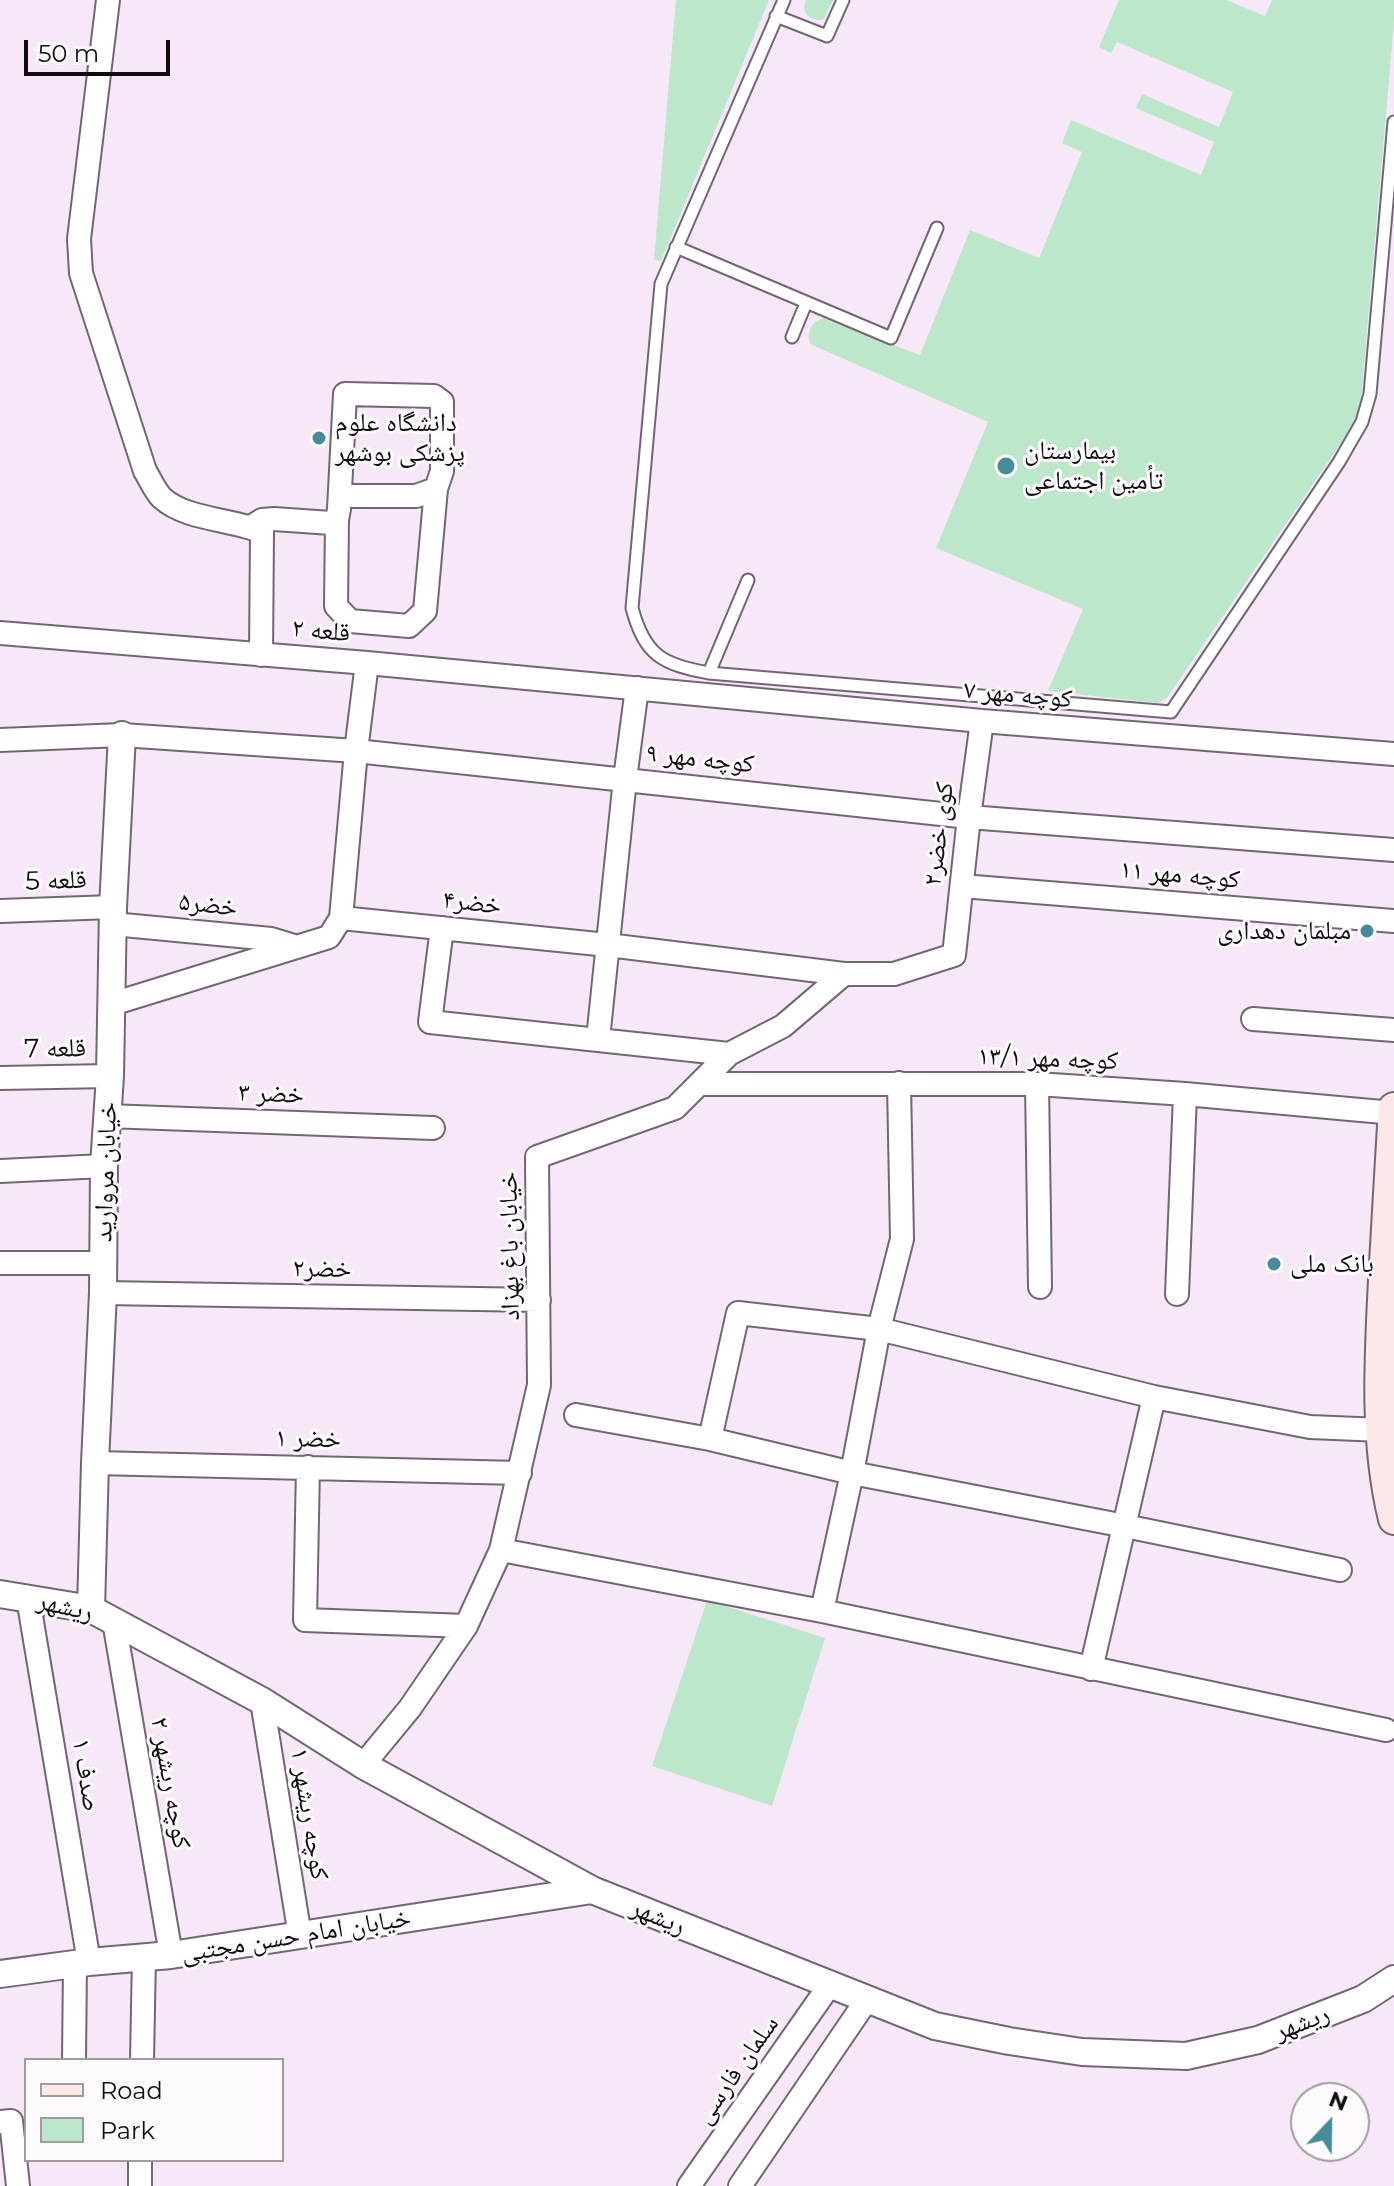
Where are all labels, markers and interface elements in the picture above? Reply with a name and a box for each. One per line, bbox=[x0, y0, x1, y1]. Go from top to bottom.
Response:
scale bar bbox=[28, 24, 174, 74]
text: 50 m bbox=[38, 39, 99, 68]
place label: دانشگاه علوم پزشکی بوشهر bbox=[335, 407, 465, 468]
marker: دانشگاه علوم پزشکی بوشهر bbox=[310, 429, 328, 447]
place label: بیمارستان تأمین اجتماعی bbox=[1024, 435, 1163, 496]
marker: بیمارستان تأمین اجتماعی bbox=[995, 455, 1017, 477]
street label: قلعه ۲ bbox=[291, 613, 351, 649]
street label: کوچه مهر ۷ bbox=[962, 675, 1074, 715]
street label: کوچه مهر ۹ bbox=[644, 738, 756, 780]
street label: کوی خضر۲ bbox=[917, 780, 961, 888]
street label: کوچه مهر ۱۱ bbox=[1119, 854, 1241, 896]
street label: قلعه 5 bbox=[25, 864, 87, 898]
street label: خضر۴ bbox=[441, 884, 503, 922]
street label: خضر۵ bbox=[177, 886, 239, 924]
place label: مبلمان دهداری bbox=[1217, 915, 1351, 947]
marker: مبلمان دهداری bbox=[1358, 922, 1376, 940]
street label: قلعه 7 bbox=[24, 1033, 86, 1065]
street label: کوچه مهر ۱۳/۱ bbox=[977, 1041, 1119, 1077]
street label: خضر ۳ bbox=[238, 1077, 304, 1111]
street label: خیابان مروارید bbox=[88, 1101, 124, 1243]
street label: خیابان باغ بهزاد bbox=[493, 1171, 527, 1321]
place label: بانک ملی bbox=[1290, 1248, 1374, 1280]
street label: خضر۲ bbox=[292, 1253, 352, 1285]
marker: بانک ملی bbox=[1265, 1255, 1283, 1273]
street label: خضر ۱ bbox=[275, 1423, 341, 1455]
street label: ریشهر bbox=[34, 1585, 96, 1629]
street label: کوچه ریشهر ۲ bbox=[143, 1715, 197, 1851]
street label: صدف ۱ bbox=[65, 1736, 107, 1814]
street label: کوچه ریشهر ۱ bbox=[283, 1746, 335, 1882]
street label: ریشهر bbox=[626, 1892, 690, 1942]
street label: خیابان امام حسن مجتبی bbox=[179, 1902, 413, 1970]
street label: ریشهر bbox=[1270, 1998, 1334, 2048]
street label: سلمان فارسی bbox=[688, 2010, 786, 2130]
legend bbox=[24, 2058, 284, 2162]
text: Road bbox=[100, 2076, 163, 2105]
north arrow bbox=[1290, 2082, 1370, 2162]
text: N bbox=[1325, 2085, 1352, 2117]
text: Park bbox=[100, 2116, 155, 2145]

